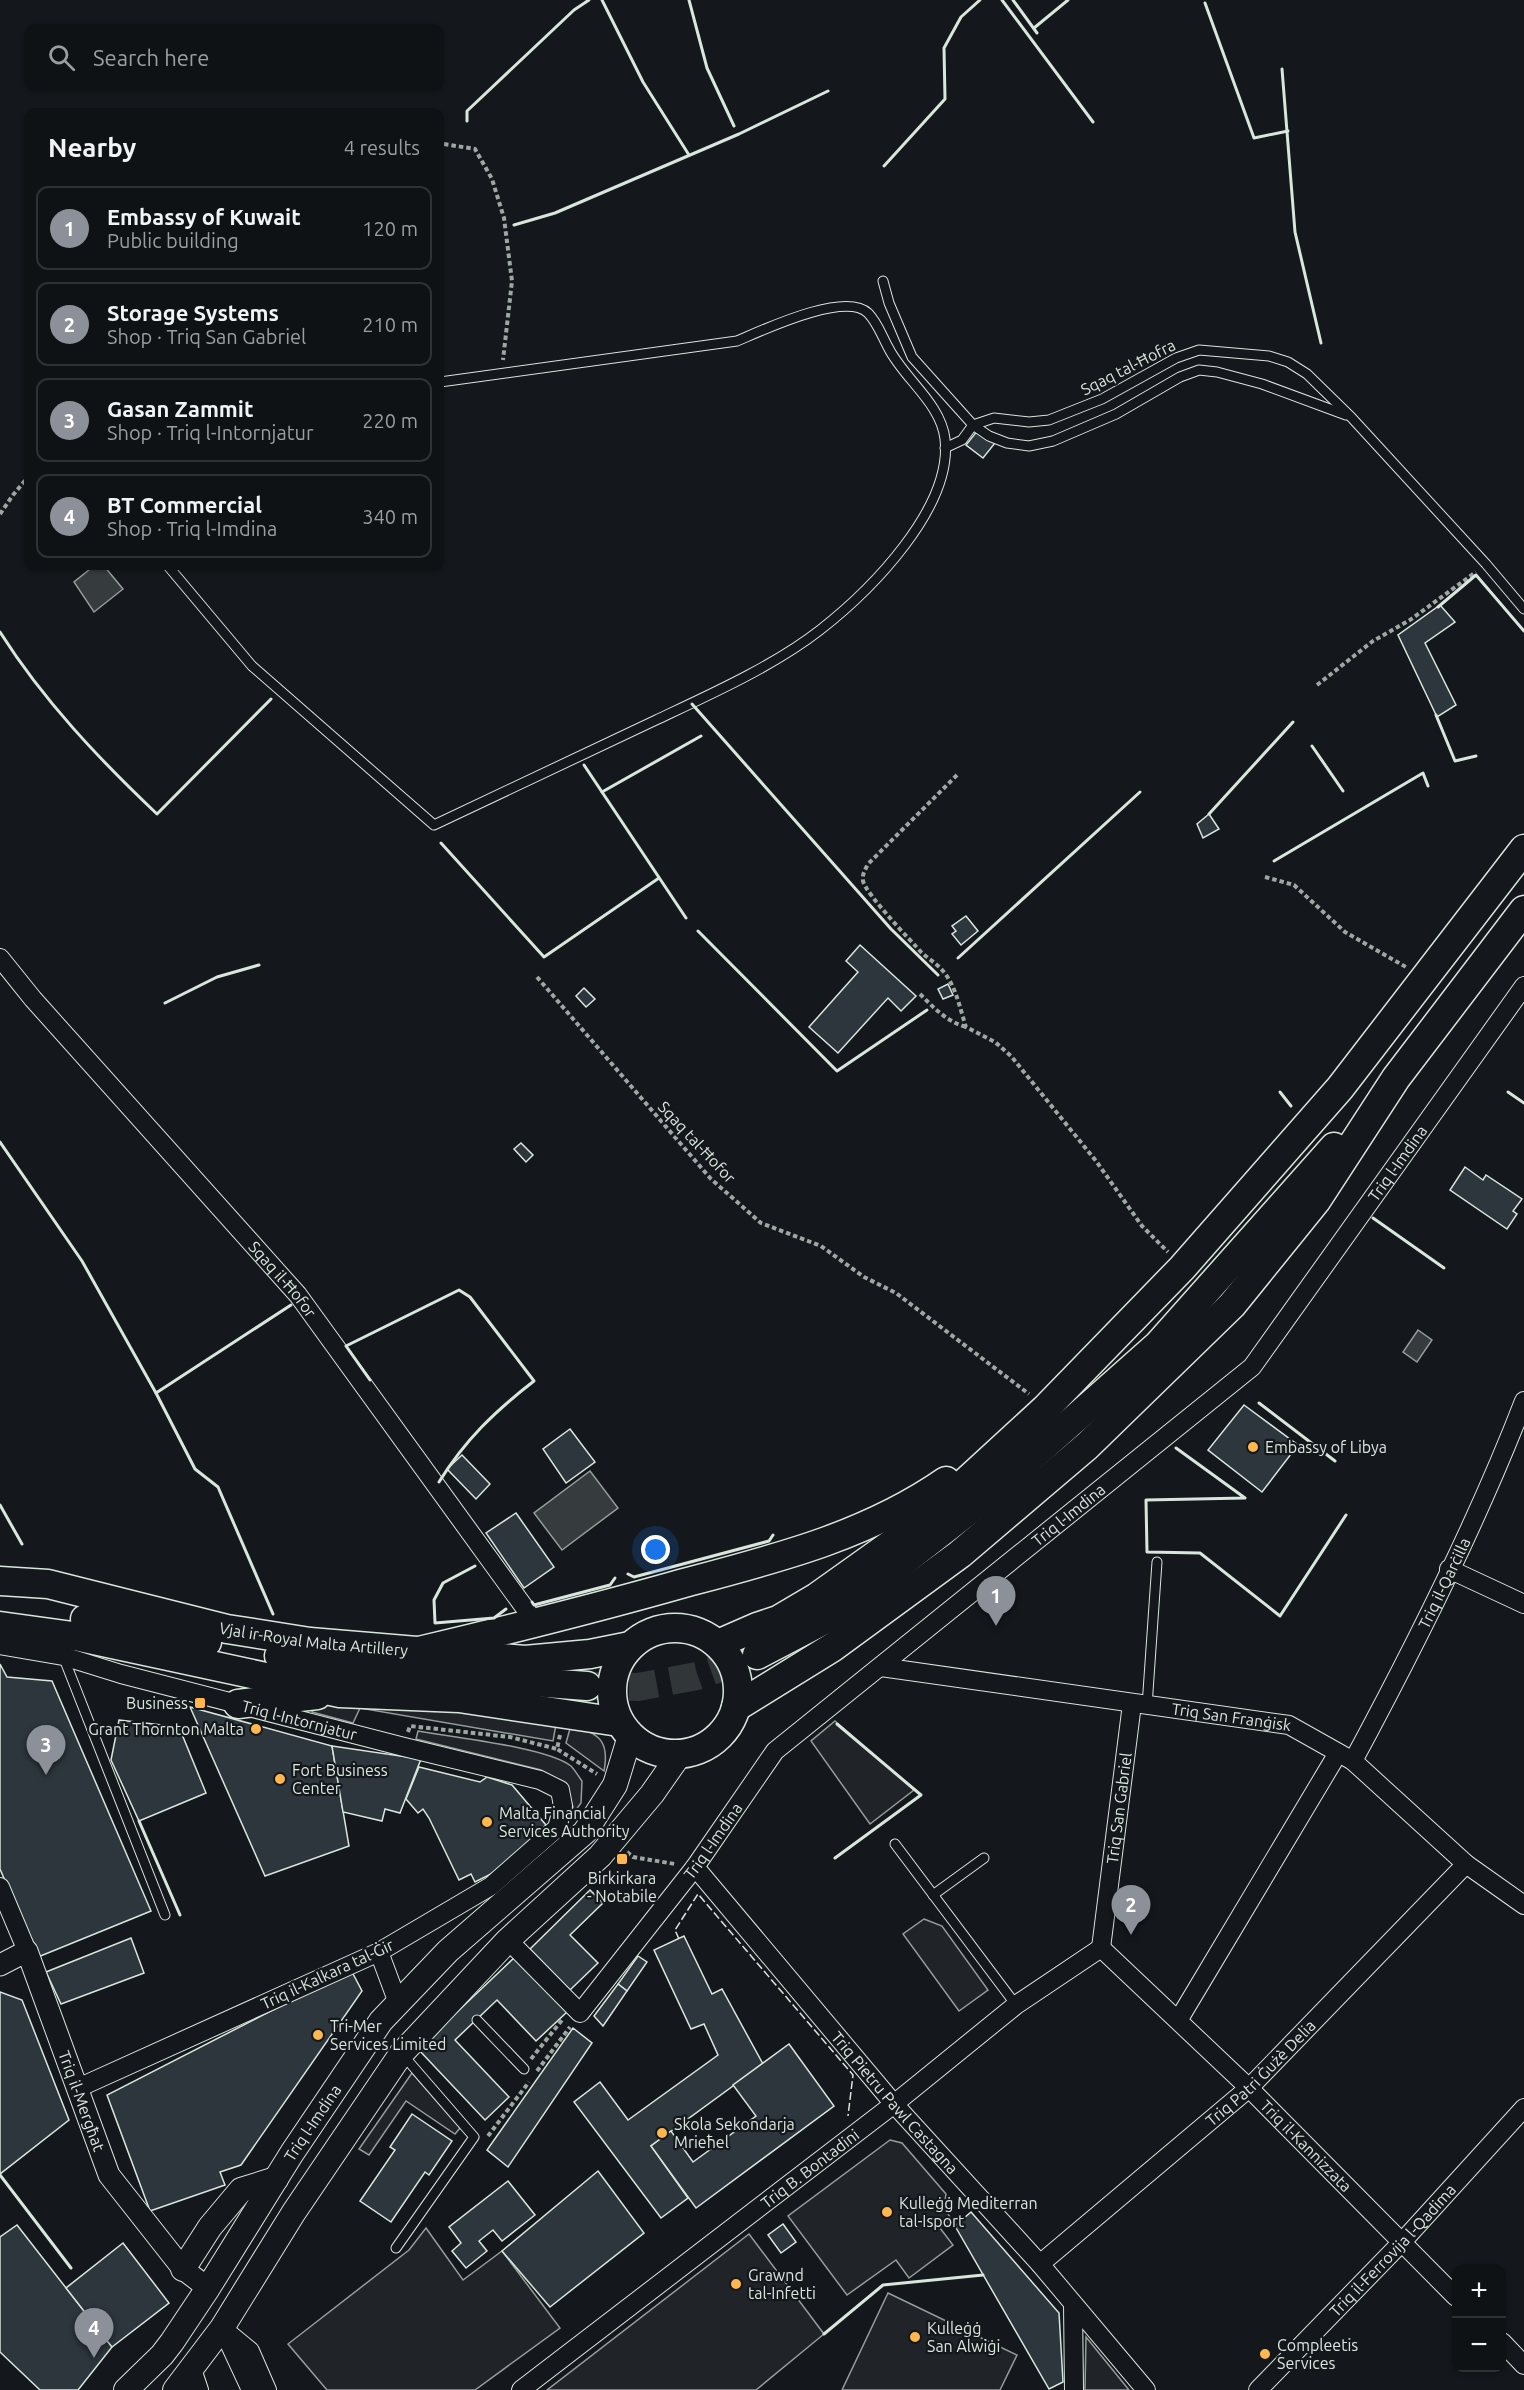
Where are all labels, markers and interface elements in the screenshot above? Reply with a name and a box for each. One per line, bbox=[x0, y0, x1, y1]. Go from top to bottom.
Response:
search box bbox=[24, 24, 444, 90]
icon: search bbox=[45, 41, 78, 74]
text: Search here bbox=[93, 45, 209, 70]
text: Nearby bbox=[48, 133, 136, 162]
text: 4 results bbox=[344, 136, 420, 159]
text: Embassy of Kuwait bbox=[107, 204, 301, 229]
text: 1 bbox=[64, 217, 75, 240]
text: 120 m bbox=[362, 217, 418, 240]
text: Public building bbox=[107, 229, 239, 252]
text: Storage Systems bbox=[107, 300, 279, 325]
text: 2 bbox=[64, 313, 75, 336]
text: 210 m bbox=[362, 313, 418, 336]
text: Shop · Triq San Gabriel bbox=[107, 325, 306, 348]
street label: Sqaq tal-Ħofra bbox=[1078, 335, 1178, 399]
text: Gasan Zammit bbox=[107, 396, 253, 421]
text: 3 bbox=[64, 409, 75, 432]
text: 220 m bbox=[362, 409, 418, 432]
text: Shop · Triq l-Intornjatur bbox=[107, 421, 314, 444]
text: BT Commercial bbox=[107, 492, 262, 517]
text: 4 bbox=[64, 505, 75, 528]
text: 340 m bbox=[362, 505, 418, 528]
text: Shop · Triq l-Imdina bbox=[107, 517, 277, 540]
street label: Sqaq tal-Ħofor bbox=[655, 1098, 739, 1186]
street label: Triq l-Imdina bbox=[1364, 1122, 1431, 1205]
street label: Sqaq il-Ħofor bbox=[245, 1238, 320, 1321]
place label: Embassy of Libya bbox=[1265, 1438, 1387, 1456]
marker: Embassy of Libya bbox=[1246, 1440, 1260, 1454]
street label: Triq l-Imdina bbox=[1028, 1480, 1109, 1550]
your location bbox=[641, 1535, 670, 1564]
street label: Triq il-Qarċilla bbox=[1414, 1535, 1474, 1632]
pin: 1 bbox=[976, 1576, 1016, 1626]
street label: Vjal ir-Royal Malta Artillery bbox=[217, 1618, 409, 1659]
place label: Business bbox=[126, 1694, 188, 1712]
marker: Business bbox=[193, 1696, 207, 1710]
street label: Triq l-Intornjatur bbox=[240, 1697, 359, 1743]
street label: Triq San Franġisk bbox=[1171, 1699, 1292, 1734]
place label: Grant Thornton Malta bbox=[88, 1720, 244, 1738]
marker: Grant Thornton Malta bbox=[249, 1722, 263, 1736]
pin: 3 bbox=[26, 1726, 66, 1775]
street label: Triq San Gabriel bbox=[1103, 1751, 1135, 1865]
place label: Fort Business Center bbox=[292, 1761, 388, 1797]
marker: Fort Business Center bbox=[273, 1772, 287, 1786]
street label: Triq l-Imdina bbox=[680, 1799, 746, 1883]
place label: Malta Financial Services Authority bbox=[499, 1804, 630, 1840]
marker: Malta Financial Services Authority bbox=[480, 1815, 494, 1829]
marker: Birkirkara - Notabile bbox=[615, 1852, 629, 1866]
place label: Birkirkara - Notabile bbox=[587, 1869, 657, 1905]
pin: 2 bbox=[1112, 1886, 1150, 1935]
street label: Triq il-Kalkara tal-Ġir bbox=[258, 1935, 396, 2013]
street label: Triq Patri Ġużè Delia bbox=[1202, 2016, 1319, 2129]
place label: Tri-Mer Services Limited bbox=[330, 2017, 446, 2053]
marker: Tri-Mer Services Limited bbox=[311, 2028, 325, 2042]
street label: Triq Pietru Pawl Castagna bbox=[828, 2028, 962, 2177]
street label: Triq il-Mergħat bbox=[55, 2048, 109, 2154]
street label: Triq l-Imdina bbox=[280, 2081, 345, 2164]
street label: Triq il-Kannizzata bbox=[1257, 2096, 1355, 2195]
place label: Skola Sekondarja Mrieħel bbox=[674, 2115, 795, 2151]
street label: Triq B. Bontadini bbox=[757, 2125, 862, 2212]
marker: Skola Sekondarja Mrieħel bbox=[655, 2126, 669, 2140]
street label: Triq il-Ferrovija l-Qadima bbox=[1326, 2180, 1459, 2320]
place label: Kulleġġ Mediterran tal-Isport bbox=[899, 2194, 1038, 2230]
marker: Kulleġġ Mediterran tal-Isport bbox=[880, 2205, 894, 2219]
map controls bbox=[1452, 2264, 1506, 2372]
button: + bbox=[1452, 2264, 1506, 2318]
place label: Grawnd tal-Infetti bbox=[748, 2266, 816, 2302]
marker: Grawnd tal-Infetti bbox=[729, 2277, 743, 2291]
pin: 4 bbox=[74, 2308, 113, 2358]
button: − bbox=[1452, 2318, 1506, 2372]
place label: Kulleġġ San Alwiġi bbox=[927, 2319, 1000, 2355]
marker: Kulleġġ San Alwiġi bbox=[908, 2330, 922, 2344]
place label: Compleetis Services bbox=[1277, 2336, 1358, 2372]
marker: Compleetis Services bbox=[1258, 2347, 1272, 2361]

